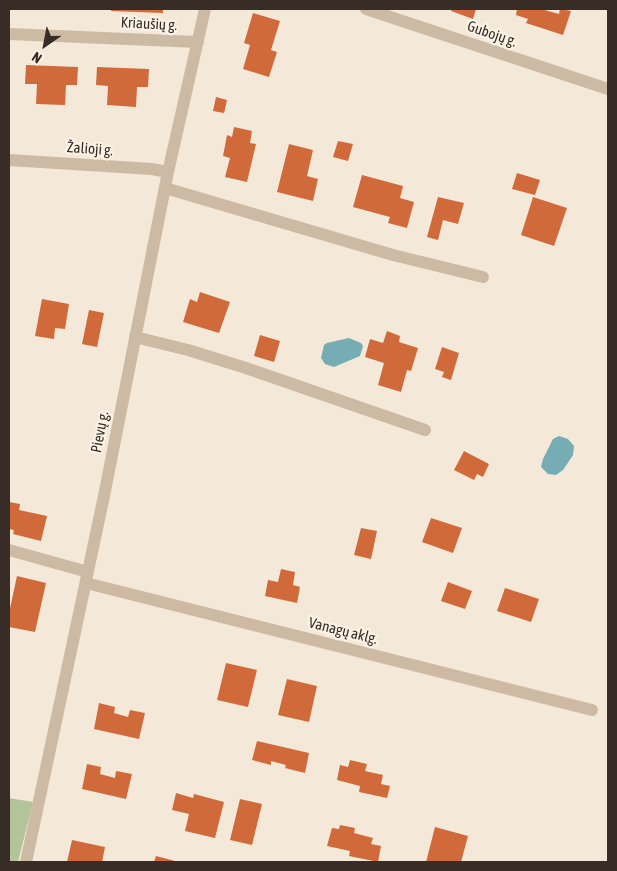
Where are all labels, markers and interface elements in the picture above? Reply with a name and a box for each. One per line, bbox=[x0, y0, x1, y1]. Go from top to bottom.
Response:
street label: Kriaušių g. bbox=[120, 14, 178, 34]
street label: Gubojų g. bbox=[465, 17, 519, 51]
north arrow bbox=[20, 20, 70, 70]
text: N bbox=[29, 49, 45, 67]
street label: Žalioji g. bbox=[66, 138, 114, 160]
street label: Pievų g. bbox=[87, 410, 113, 454]
street label: Vanagų aklg. bbox=[307, 614, 379, 648]

